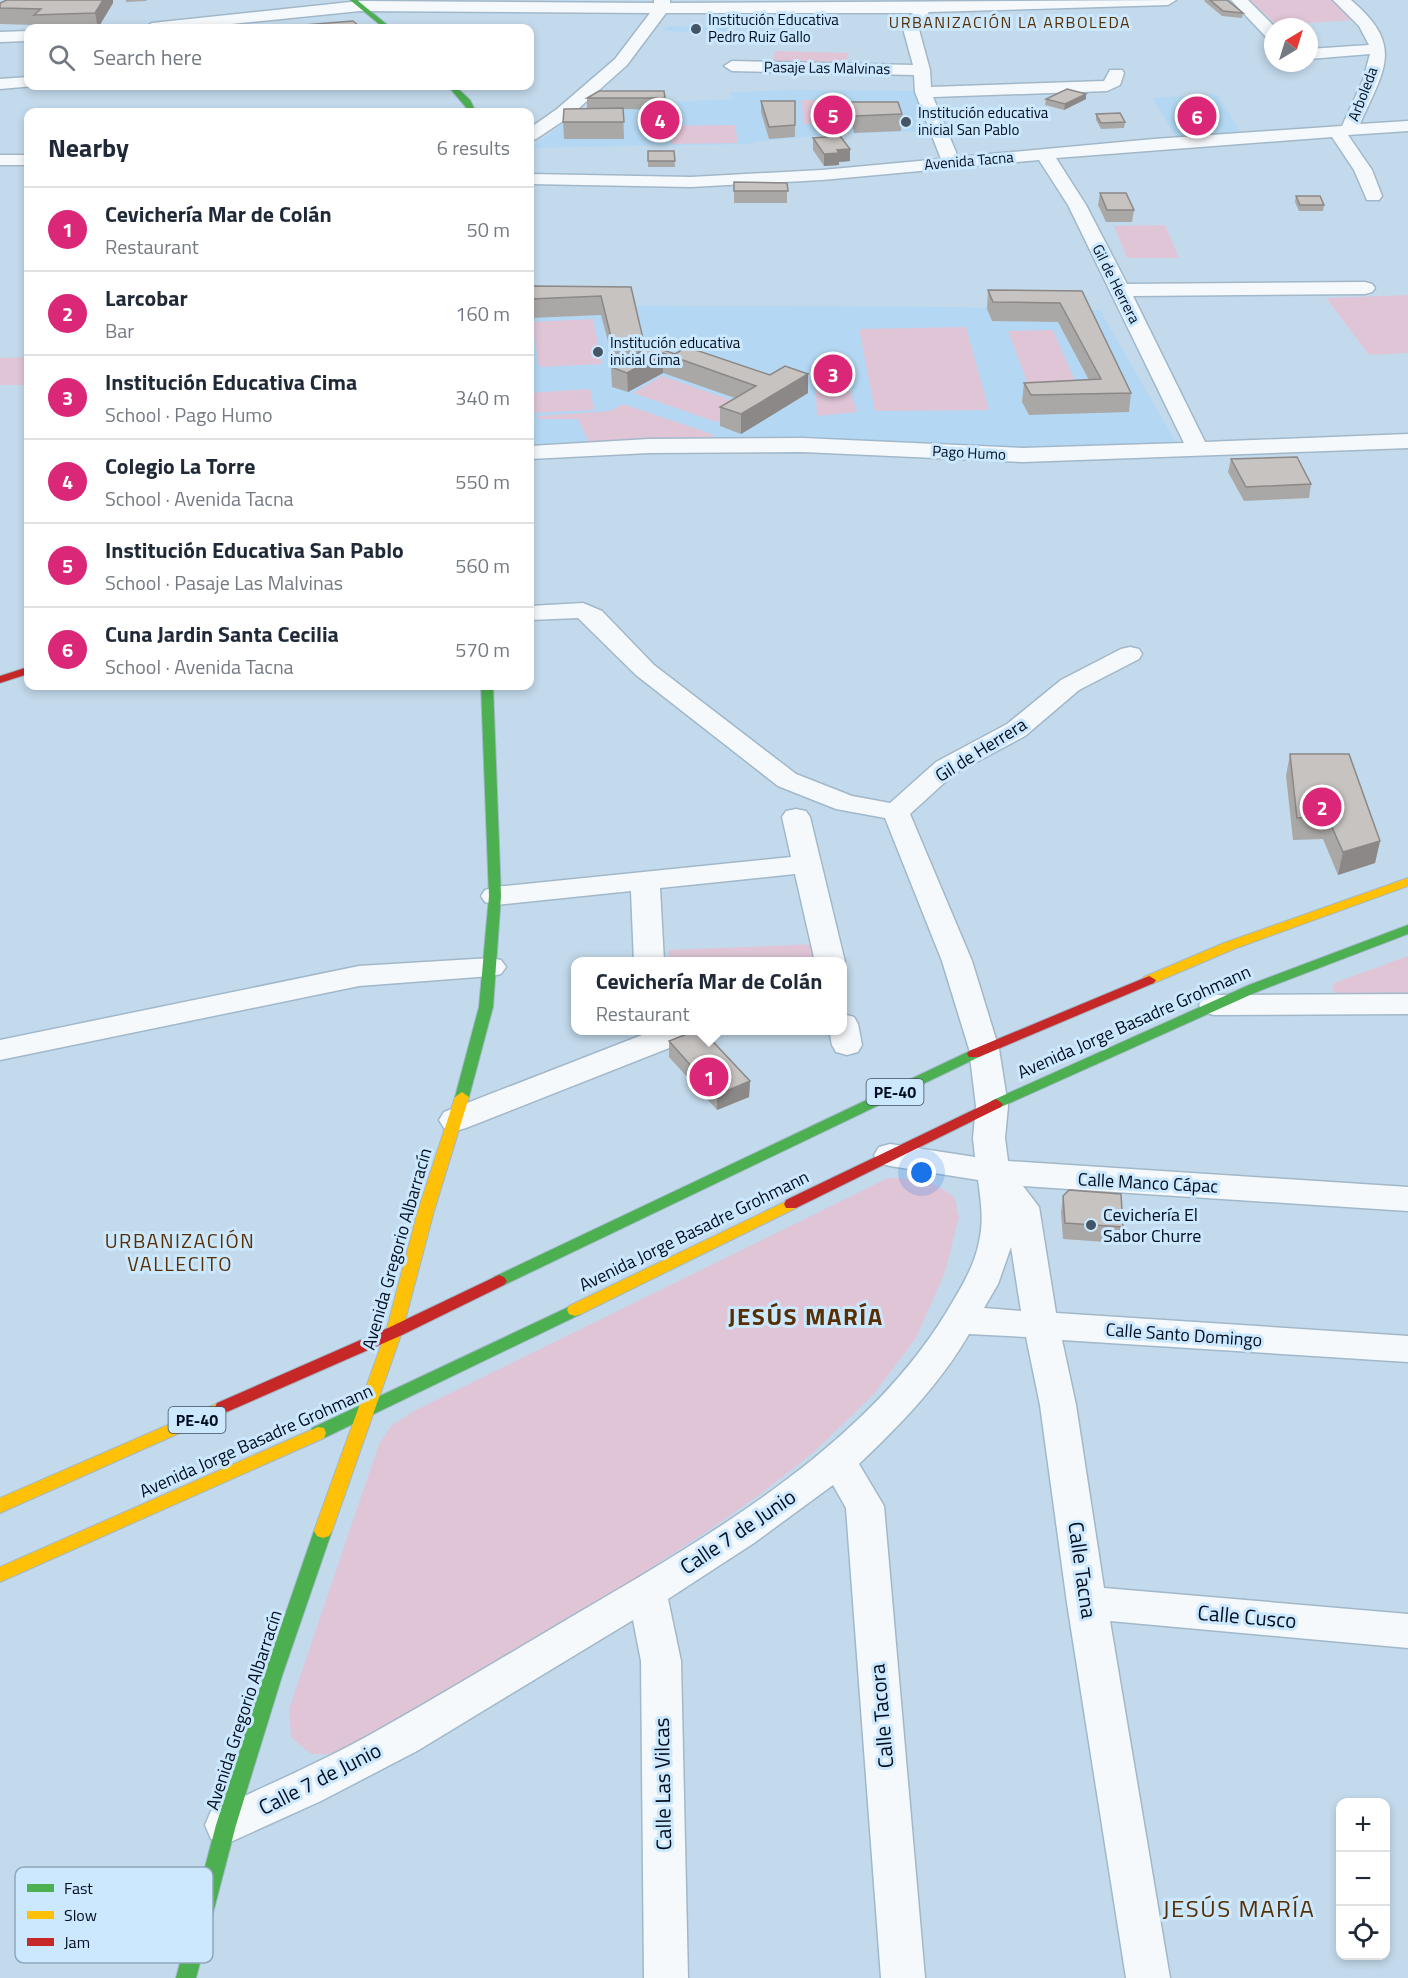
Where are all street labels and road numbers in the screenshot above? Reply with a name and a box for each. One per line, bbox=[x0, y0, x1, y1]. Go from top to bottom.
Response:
street label: Pasaje Las Malvinas bbox=[764, 55, 891, 80]
street label: Arboleda bbox=[1342, 63, 1384, 124]
street label: Avenida Tacna bbox=[923, 145, 1015, 176]
street label: Gil de Herrera bbox=[1087, 240, 1146, 328]
street label: Pago Humo bbox=[932, 439, 1007, 466]
street label: Gil de Herrera bbox=[930, 711, 1032, 788]
street label: Avenida Jorge Basadre Grohmann bbox=[1013, 958, 1255, 1085]
road number: PE-40 bbox=[866, 1079, 924, 1105]
street label: Avenida Gregorio Albarracín bbox=[355, 1145, 438, 1353]
street label: Avenida Jorge Basadre Grohmann bbox=[574, 1163, 813, 1298]
street label: Calle Manco Cápac bbox=[1077, 1165, 1219, 1200]
street label: Calle Santo Domingo bbox=[1105, 1316, 1263, 1353]
street label: Avenida Jorge Basadre Grohmann bbox=[135, 1377, 377, 1504]
road number: PE-40 bbox=[168, 1407, 226, 1433]
street label: Calle 7 de Junio bbox=[673, 1481, 802, 1582]
street label: Calle Tacna bbox=[1060, 1519, 1106, 1621]
street label: Calle Cusco bbox=[1196, 1596, 1298, 1636]
street label: Avenida Gregorio Albarracín bbox=[198, 1606, 289, 1813]
street label: Calle Tacora bbox=[860, 1662, 901, 1770]
street label: Calle Las Vilcas bbox=[645, 1717, 679, 1851]
street label: Calle 7 de Junio bbox=[253, 1733, 386, 1823]

